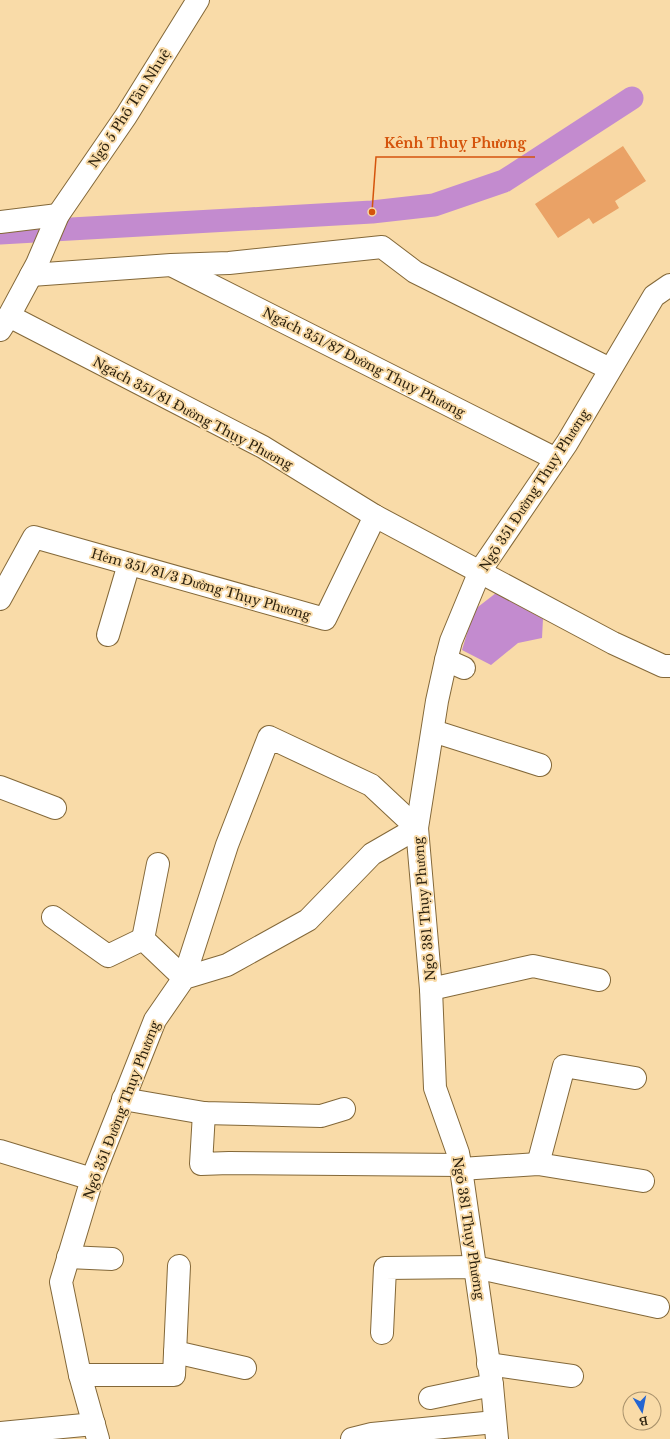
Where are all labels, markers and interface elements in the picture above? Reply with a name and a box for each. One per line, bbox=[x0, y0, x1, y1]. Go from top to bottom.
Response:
street label: Ngõ 5 Phố Tân Nhuệ bbox=[85, 46, 174, 171]
callout: Kênh Thuỵ Phương bbox=[376, 131, 535, 157]
text: Kênh Thuỵ Phương bbox=[384, 134, 526, 152]
street label: Ngách 351/87 Đường Thụy Phương bbox=[260, 304, 468, 421]
street label: Ngách 351/81 Đường Thụy Phương bbox=[90, 353, 296, 474]
street label: Ngõ 351 Đường Thụy Phương bbox=[476, 406, 593, 574]
street label: Hẻm 351/81/3 Đường Thụy Phương bbox=[89, 545, 313, 624]
street label: Ngõ 381 Thụy Phương bbox=[410, 836, 439, 982]
street label: Ngõ 351 Đường Thụy Phương bbox=[80, 1018, 163, 1202]
street label: Ngõ 381 Thụy Phương bbox=[449, 1155, 488, 1301]
north arrow bbox=[622, 1391, 662, 1431]
text: B bbox=[638, 1413, 649, 1429]

